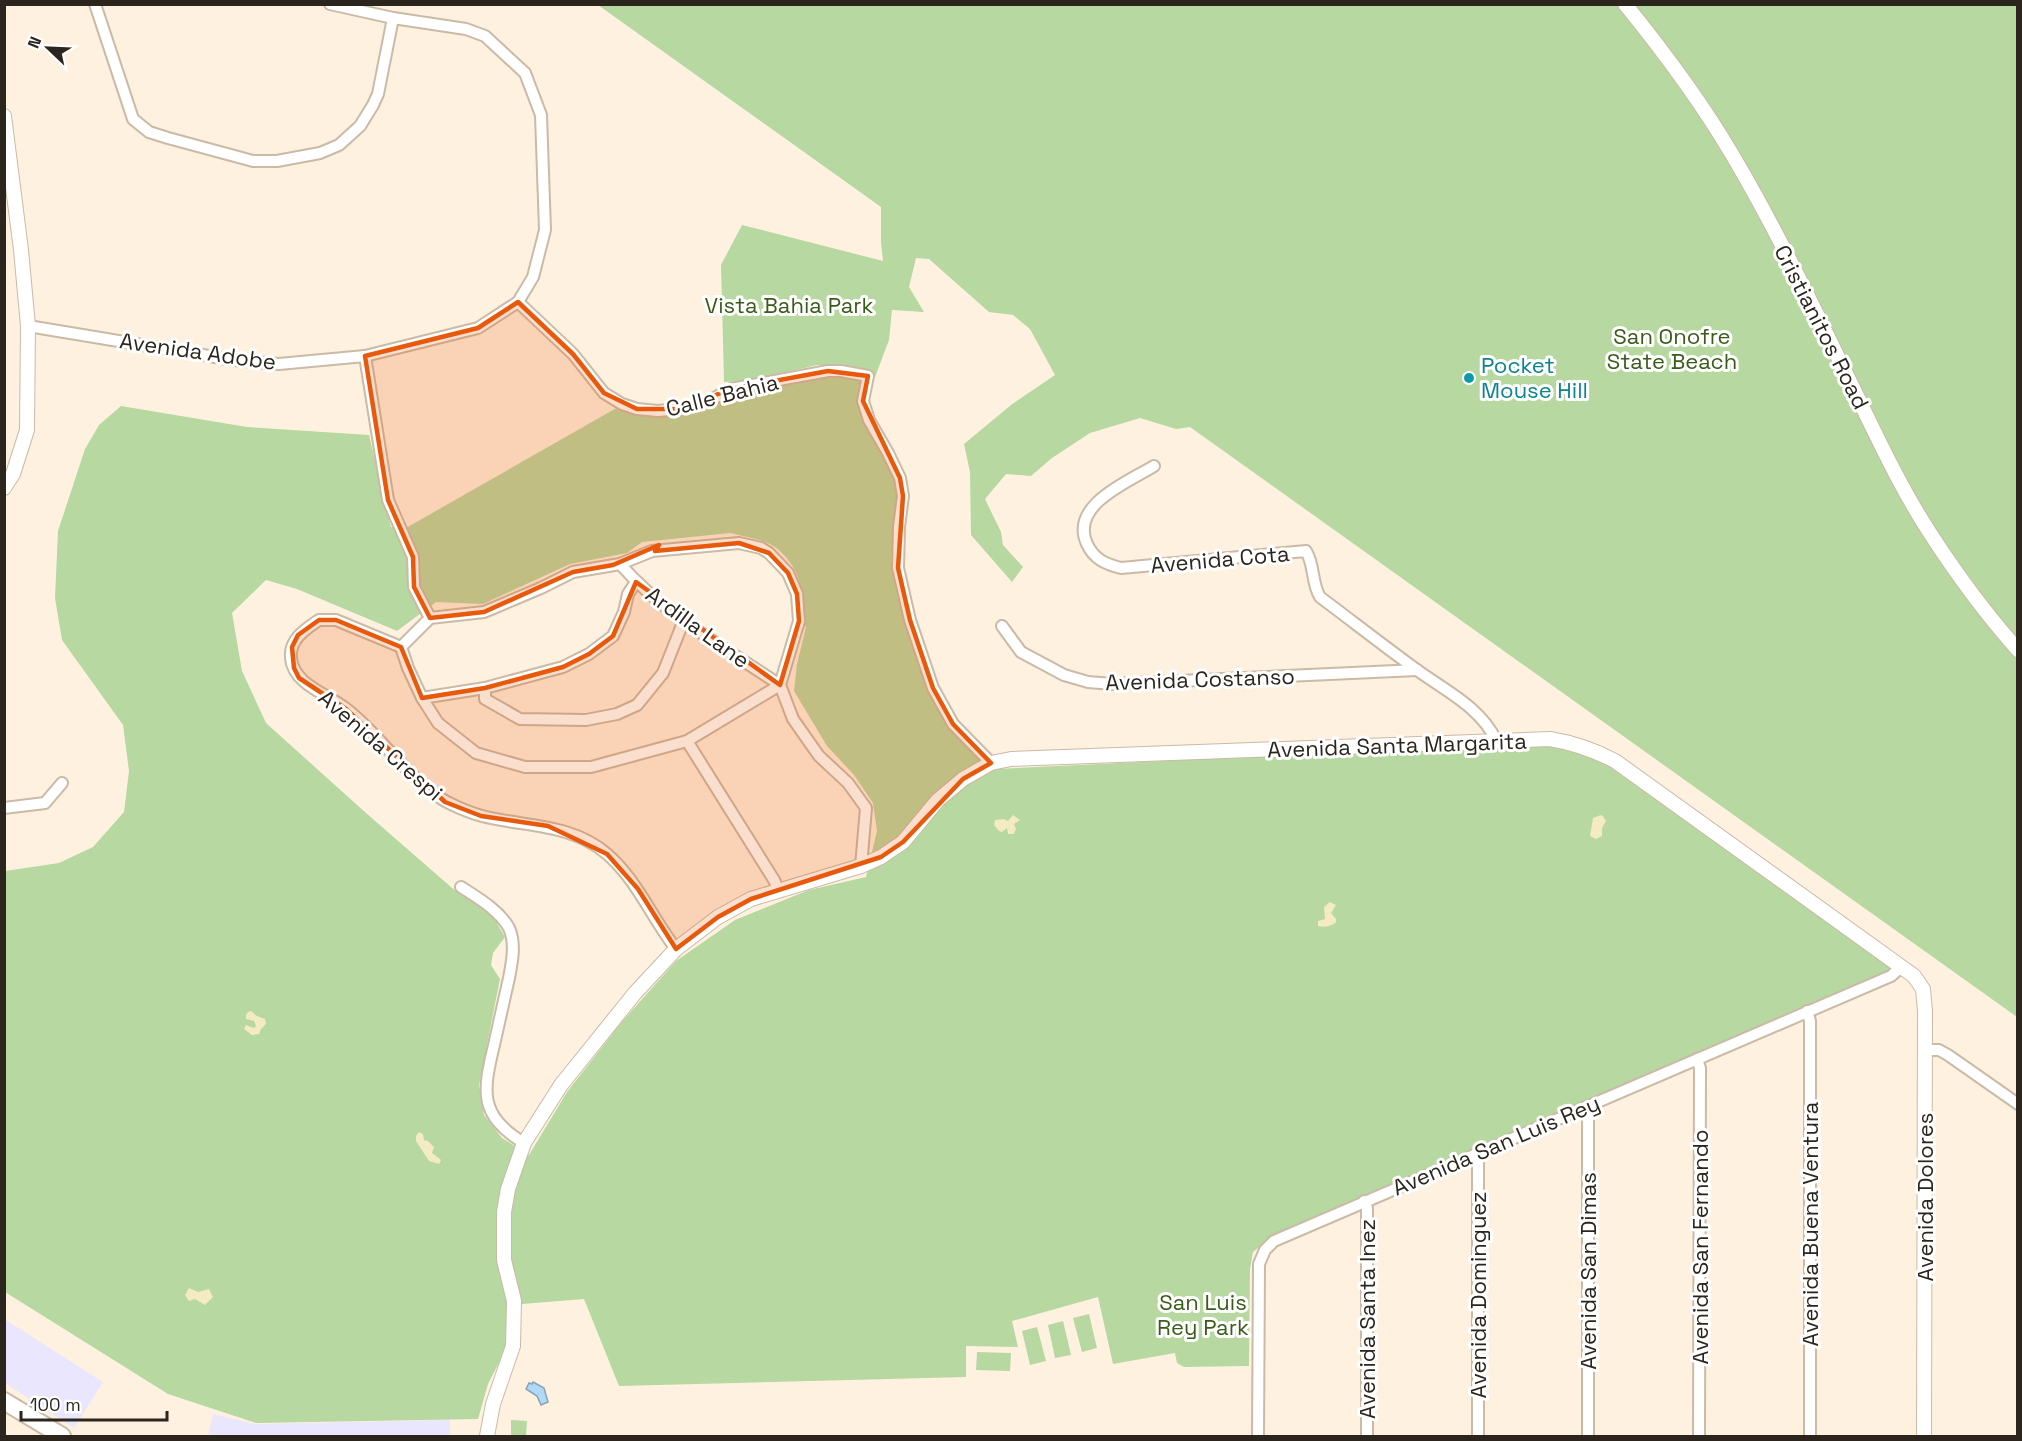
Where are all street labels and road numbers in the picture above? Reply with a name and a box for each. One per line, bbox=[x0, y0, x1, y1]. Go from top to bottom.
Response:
street label: Cristianitos Road bbox=[1768, 240, 1876, 414]
street label: Avenida Adobe bbox=[118, 326, 278, 376]
street label: Calle Bahia bbox=[663, 367, 781, 422]
street label: Avenida Cota bbox=[1149, 539, 1291, 579]
street label: Ardilla Lane bbox=[641, 580, 755, 674]
street label: Avenida Costanso bbox=[1105, 662, 1295, 696]
street label: Avenida Crespi bbox=[313, 683, 449, 807]
street label: Avenida Santa Margarita bbox=[1267, 726, 1528, 764]
street label: Avenida San Luis Rey bbox=[1388, 1089, 1604, 1201]
street label: Avenida Buena Ventura bbox=[1796, 1101, 1824, 1346]
street label: Avenida Dolores bbox=[1911, 1113, 1939, 1281]
street label: Avenida San Fernando bbox=[1686, 1130, 1714, 1364]
street label: Avenida San Dimas bbox=[1574, 1172, 1602, 1370]
street label: Avenida Dominguez bbox=[1464, 1192, 1492, 1398]
street label: Avenida Santa Inez bbox=[1353, 1219, 1381, 1419]

